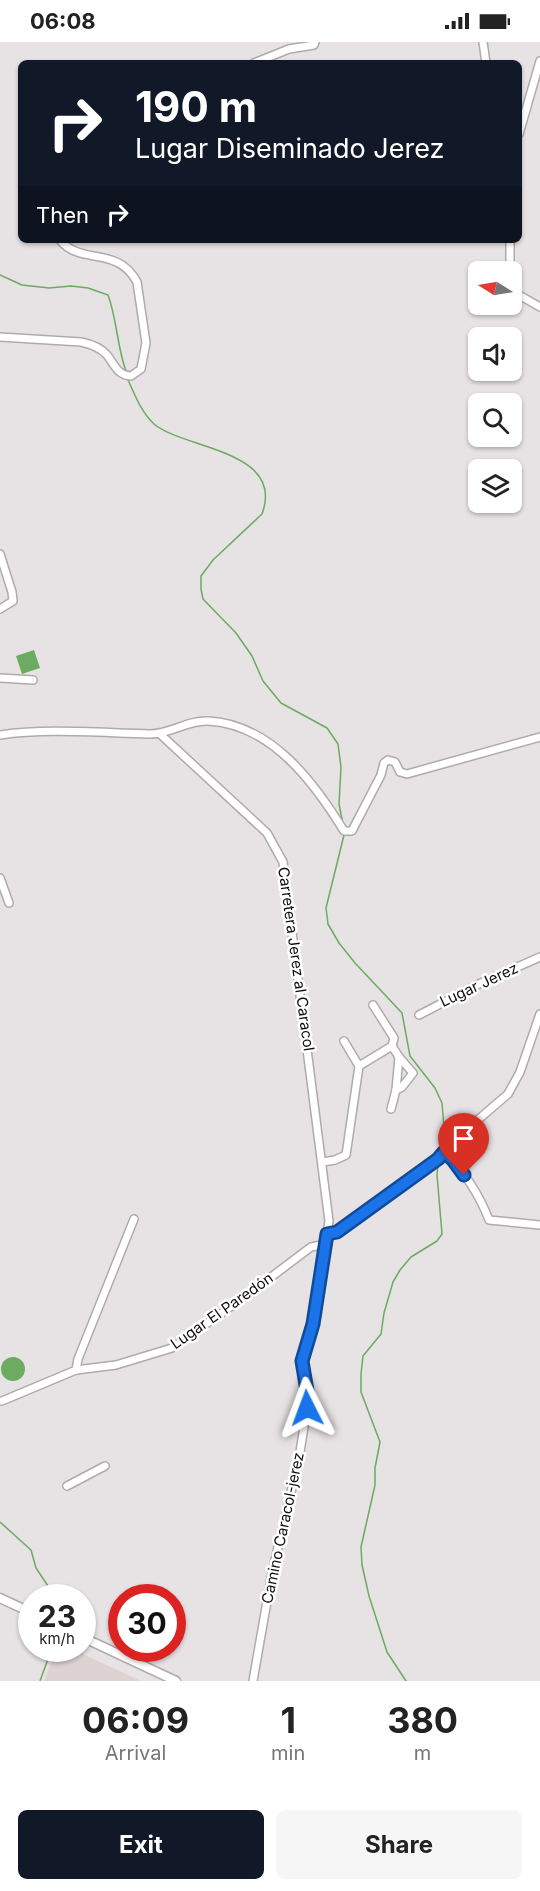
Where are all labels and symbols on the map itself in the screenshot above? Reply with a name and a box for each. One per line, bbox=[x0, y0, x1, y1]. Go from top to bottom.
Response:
north arrow bbox=[468, 261, 522, 315]
street label: Carretera Jerez al Caracol bbox=[274, 866, 319, 1052]
street label: Lugar Jerez bbox=[437, 958, 521, 1011]
pin bbox=[438, 1113, 489, 1175]
street label: Lugar El Paredón bbox=[167, 1268, 277, 1353]
position arrow bbox=[275, 1376, 339, 1440]
street label: Camino Caracol-jerez bbox=[257, 1450, 308, 1605]
speed limit sign: 30 bbox=[108, 1584, 186, 1662]

